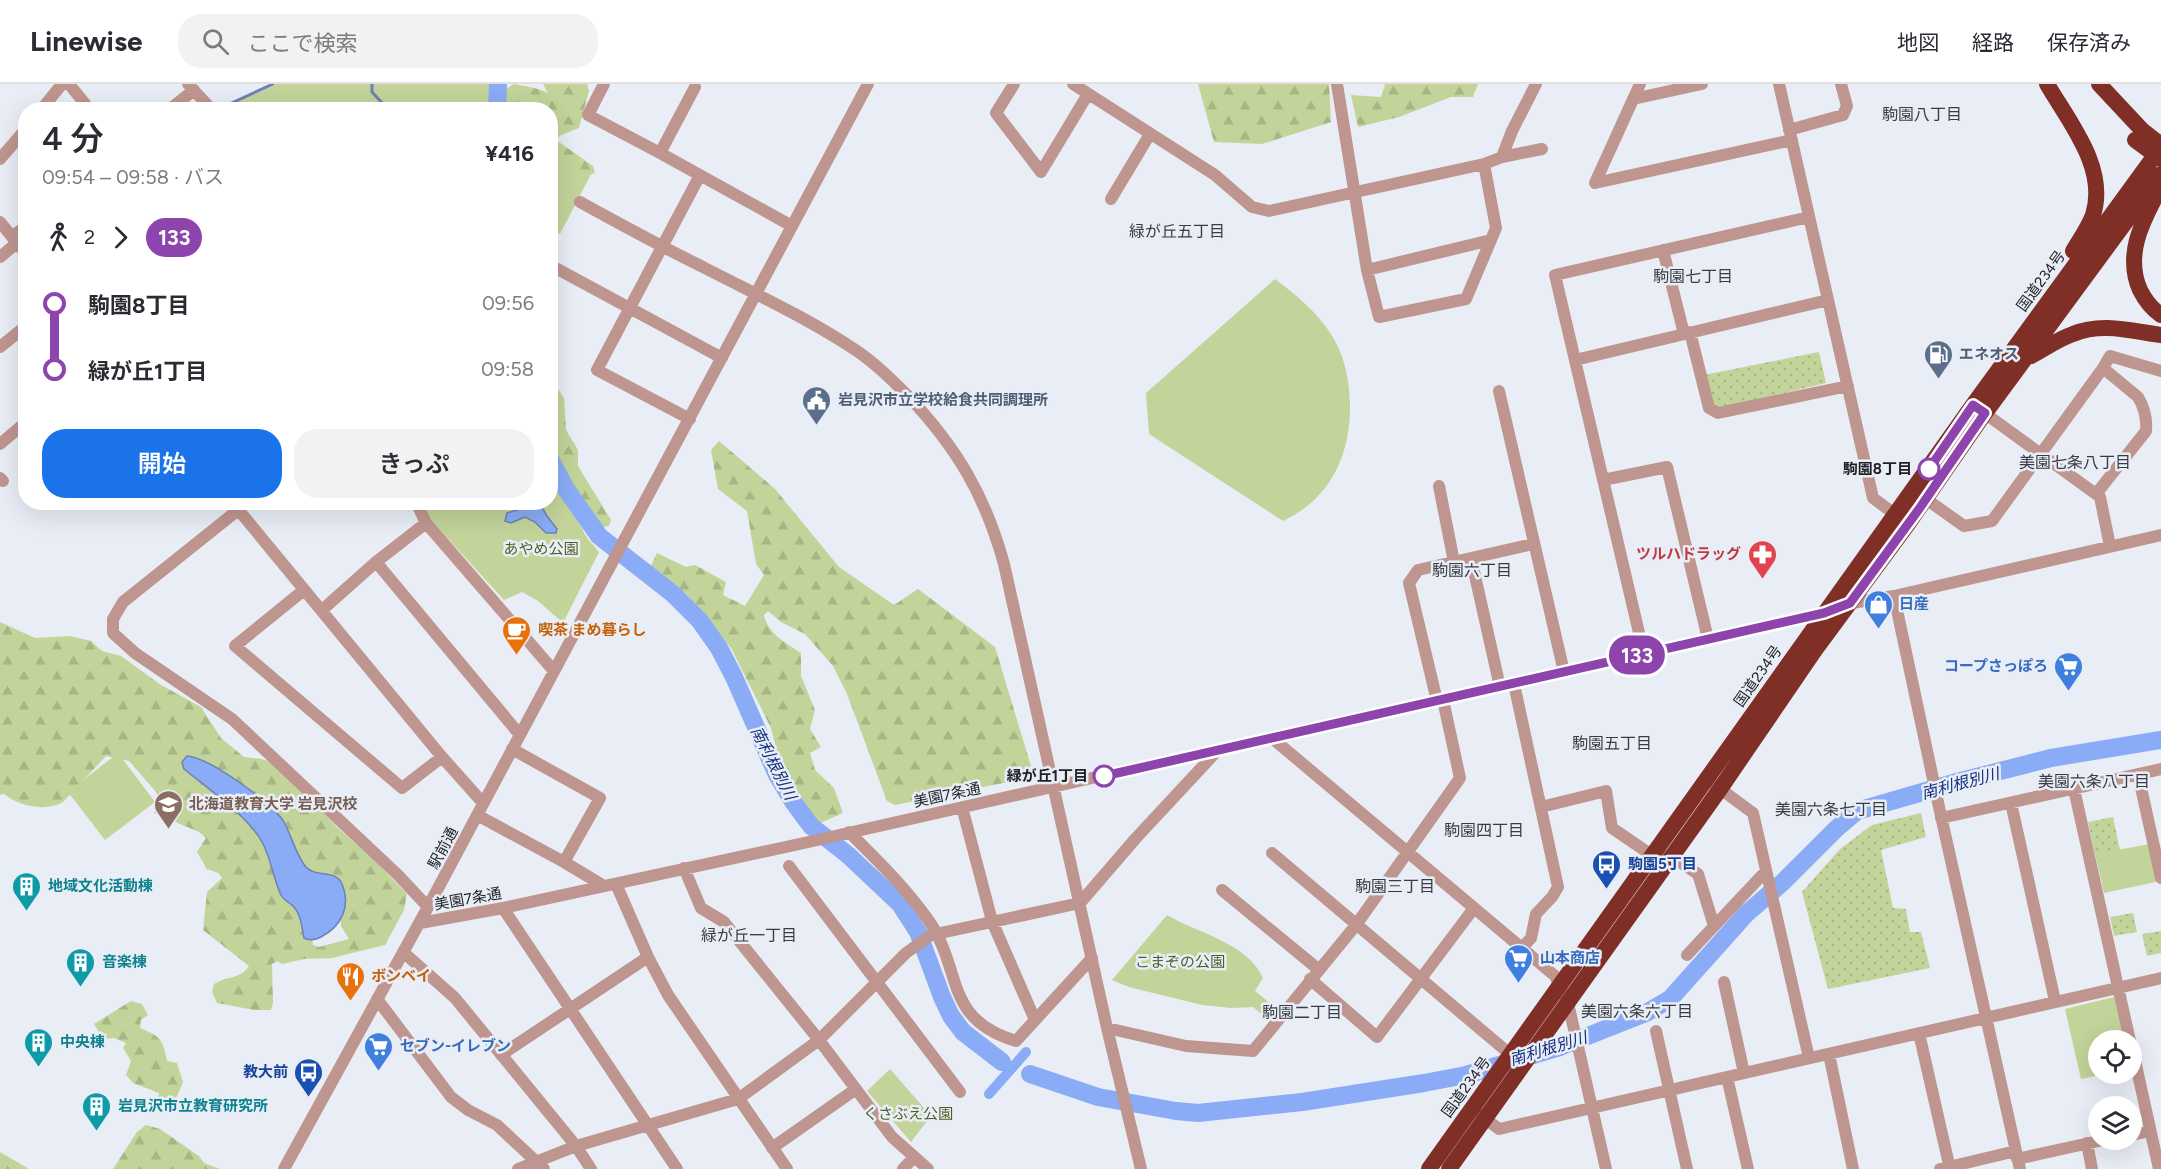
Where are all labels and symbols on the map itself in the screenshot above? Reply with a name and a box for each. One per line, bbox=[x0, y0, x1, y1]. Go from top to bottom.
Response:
district label: 駒園八丁目 bbox=[1882, 105, 1962, 124]
district label: 緑が丘五丁目 bbox=[1129, 222, 1225, 241]
street label: 国道234号 bbox=[2013, 247, 2069, 315]
district label: 駒園七丁目 bbox=[1653, 267, 1733, 286]
fuel station icon: エネオス bbox=[1922, 338, 1954, 380]
place label: エネオス bbox=[1959, 345, 2019, 363]
public building icon: 岩見沢市立学校給食共同調理所 bbox=[801, 384, 833, 426]
place label: 岩見沢市立学校給食共同調理所 bbox=[838, 391, 1048, 409]
district label: 美園七条八丁目 bbox=[2019, 453, 2131, 472]
marker: 駒園8丁目 bbox=[1918, 458, 1940, 480]
place label: 駒園8丁目 bbox=[1843, 460, 1912, 478]
pharmacy icon: ツルハドラッグ bbox=[1746, 538, 1778, 580]
park label: あやめ公園 bbox=[503, 540, 579, 558]
place label: ツルハドラッグ bbox=[1636, 545, 1741, 563]
district label: 駒園六丁目 bbox=[1432, 561, 1512, 580]
shop icon: 日産 bbox=[1862, 588, 1894, 630]
place label: 日産 bbox=[1899, 595, 1929, 613]
cafe icon: 喫茶 まめ暮らし bbox=[501, 614, 533, 656]
place label: 喫茶 まめ暮らし bbox=[538, 621, 647, 639]
line badge: 133 bbox=[1602, 636, 1672, 674]
street label: 国道234号 bbox=[1730, 642, 1786, 710]
supermarket icon: コープさっぽろ bbox=[2053, 650, 2085, 692]
place label: コープさっぽろ bbox=[1944, 657, 2048, 675]
water label: 南利根別川 bbox=[747, 723, 801, 805]
district label: 駒園五丁目 bbox=[1572, 734, 1652, 753]
water label: 南利根別川 bbox=[1919, 763, 2003, 803]
marker: 緑が丘1丁目 bbox=[1093, 765, 1115, 787]
place label: 緑が丘1丁目 bbox=[1007, 767, 1088, 785]
district label: 美園六条八丁目 bbox=[2038, 772, 2150, 791]
street label: 美園7条通 bbox=[912, 779, 982, 811]
school or university icon: 北海道教育大学 岩見沢校 bbox=[152, 788, 184, 830]
place label: 北海道教育大学 岩見沢校 bbox=[189, 795, 358, 813]
district label: 美園六条七丁目 bbox=[1775, 800, 1887, 819]
district label: 駒園四丁目 bbox=[1444, 821, 1524, 840]
street label: 駅前通 bbox=[424, 824, 462, 872]
bus stop icon: 駒園5丁目 bbox=[1591, 848, 1623, 890]
place label: 駒園5丁目 bbox=[1628, 855, 1697, 873]
building icon: 地域文化活動棟 bbox=[11, 870, 43, 912]
place label: 地域文化活動棟 bbox=[48, 877, 153, 895]
district label: 駒園三丁目 bbox=[1355, 877, 1435, 896]
street label: 美園7条通 bbox=[433, 884, 503, 914]
district label: 緑が丘一丁目 bbox=[701, 926, 797, 945]
supermarket icon: 山本商店 bbox=[1503, 942, 1535, 984]
building icon: 音楽棟 bbox=[65, 946, 97, 988]
place label: 山本商店 bbox=[1540, 949, 1600, 967]
place label: 音楽棟 bbox=[102, 953, 147, 971]
park label: こまぞの公園 bbox=[1135, 953, 1225, 971]
restaurant icon: ボンベイ bbox=[334, 960, 366, 1002]
place label: ボンベイ bbox=[371, 967, 431, 985]
district label: 美園六条六丁目 bbox=[1581, 1002, 1693, 1021]
district label: 駒園二丁目 bbox=[1262, 1003, 1342, 1022]
building icon: 中央棟 bbox=[23, 1026, 55, 1068]
water label: 南利根別川 bbox=[1507, 1027, 1591, 1069]
supermarket icon: セブン-イレブン bbox=[363, 1030, 395, 1072]
place label: 中央棟 bbox=[60, 1033, 105, 1051]
place label: セブン-イレブン bbox=[400, 1037, 511, 1055]
street label: 国道234号 bbox=[1438, 1053, 1494, 1121]
bus stop icon: 教大前 bbox=[293, 1056, 325, 1098]
place label: 教大前 bbox=[243, 1063, 288, 1081]
building icon: 岩見沢市立教育研究所 bbox=[81, 1090, 113, 1132]
place label: 岩見沢市立教育研究所 bbox=[118, 1097, 268, 1115]
park label: くさぶえ公園 bbox=[863, 1105, 953, 1123]

